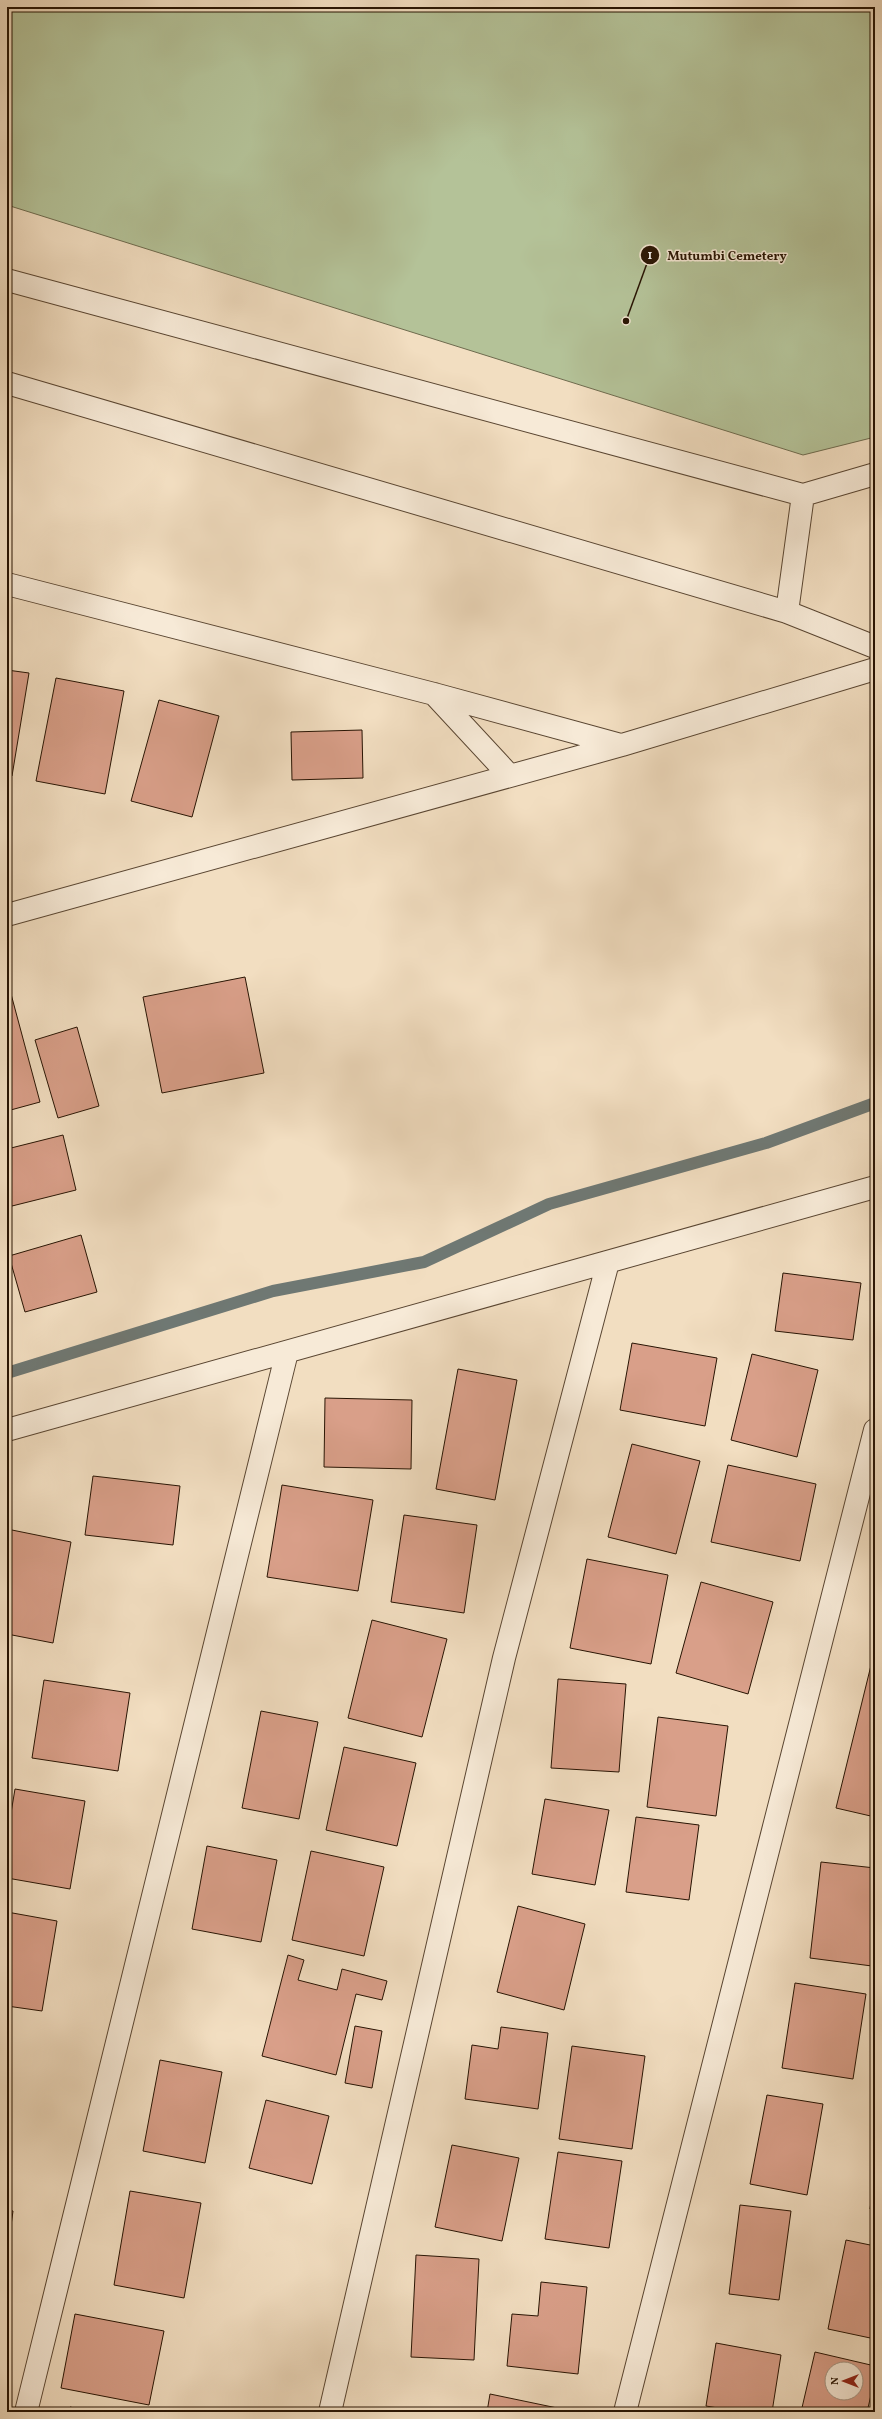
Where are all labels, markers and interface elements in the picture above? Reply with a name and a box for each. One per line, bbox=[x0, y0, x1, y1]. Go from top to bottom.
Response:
callout: Mutumbi Cemetery bbox=[640, 243, 795, 268]
text: 1 bbox=[648, 248, 653, 264]
text: Mutumbi Cemetery bbox=[667, 248, 787, 266]
north arrow bbox=[824, 2361, 864, 2401]
text: N bbox=[828, 2377, 843, 2385]

